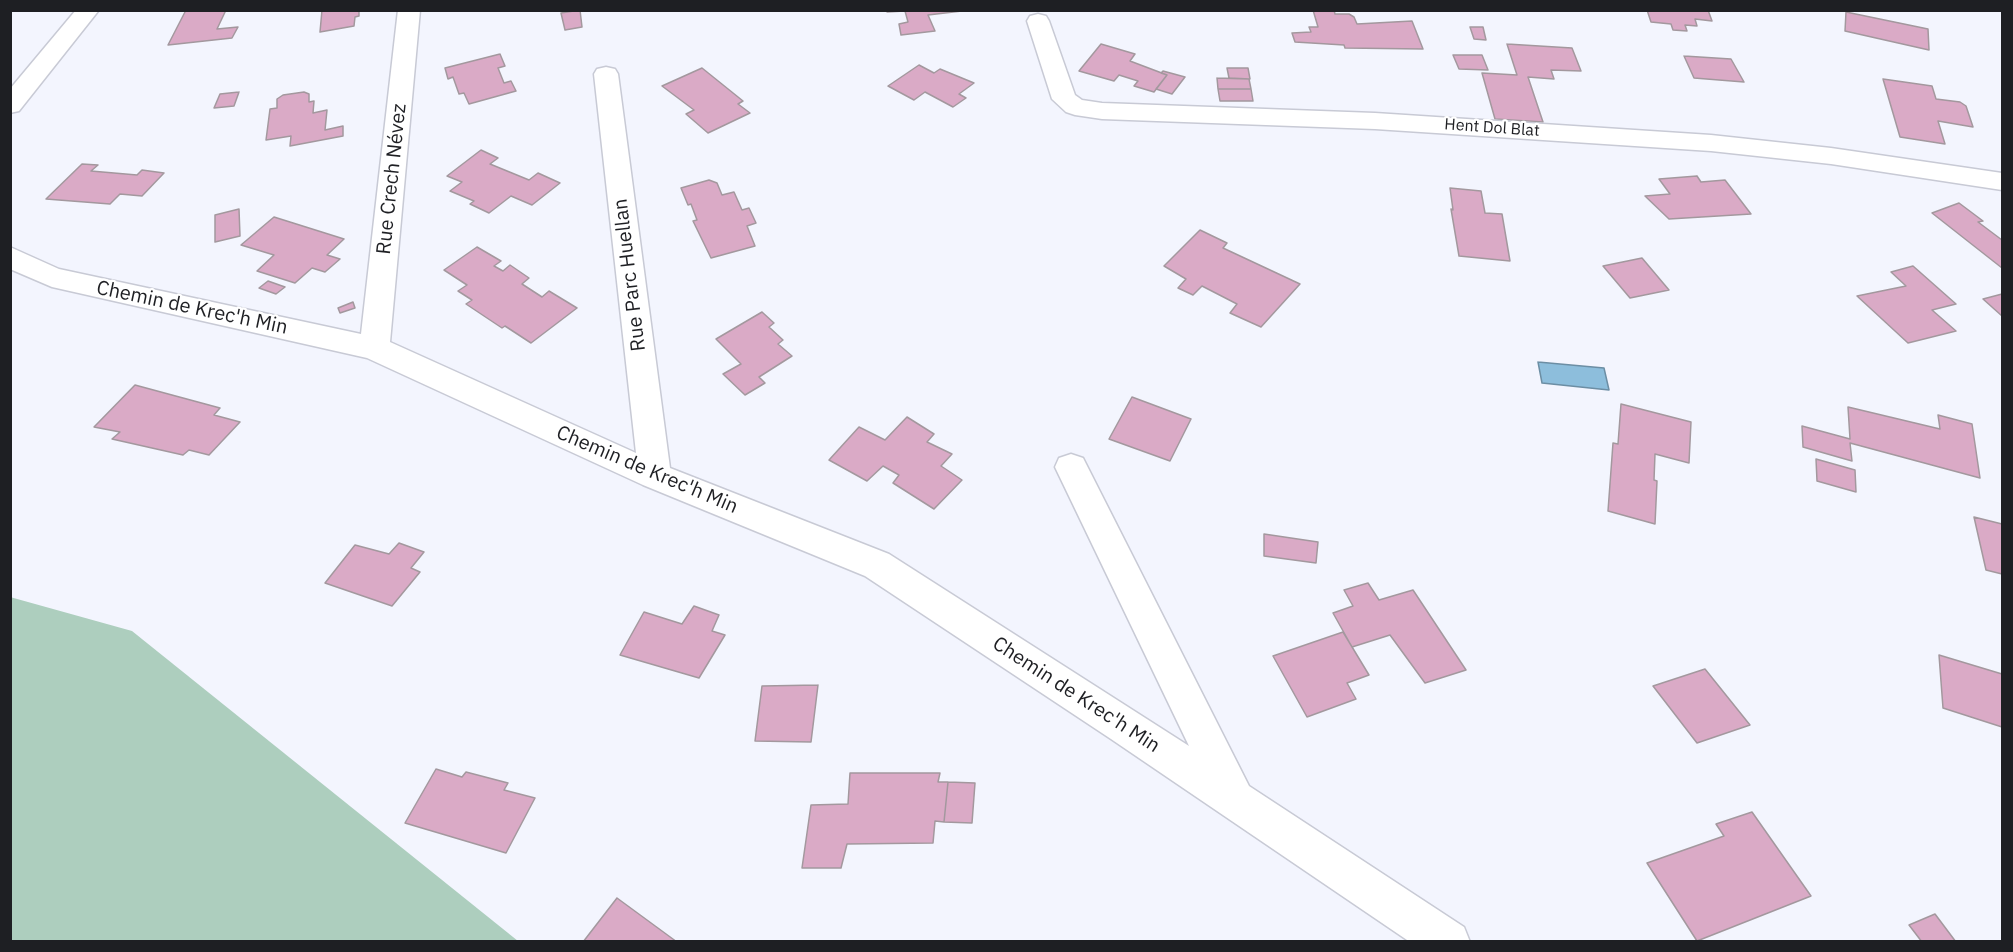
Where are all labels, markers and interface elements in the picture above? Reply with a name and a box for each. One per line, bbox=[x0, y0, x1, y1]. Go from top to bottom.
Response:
street label: Rue Crech Névez bbox=[372, 102, 412, 256]
street label: Hent Dol Blat bbox=[1444, 115, 1540, 141]
street label: Rue Parc Huellan bbox=[609, 197, 651, 353]
street label: Chemin de Krec'h Min bbox=[94, 276, 290, 340]
street label: Chemin de Krec'h Min bbox=[553, 421, 741, 519]
street label: Chemin de Krec'h Min bbox=[988, 632, 1164, 758]

